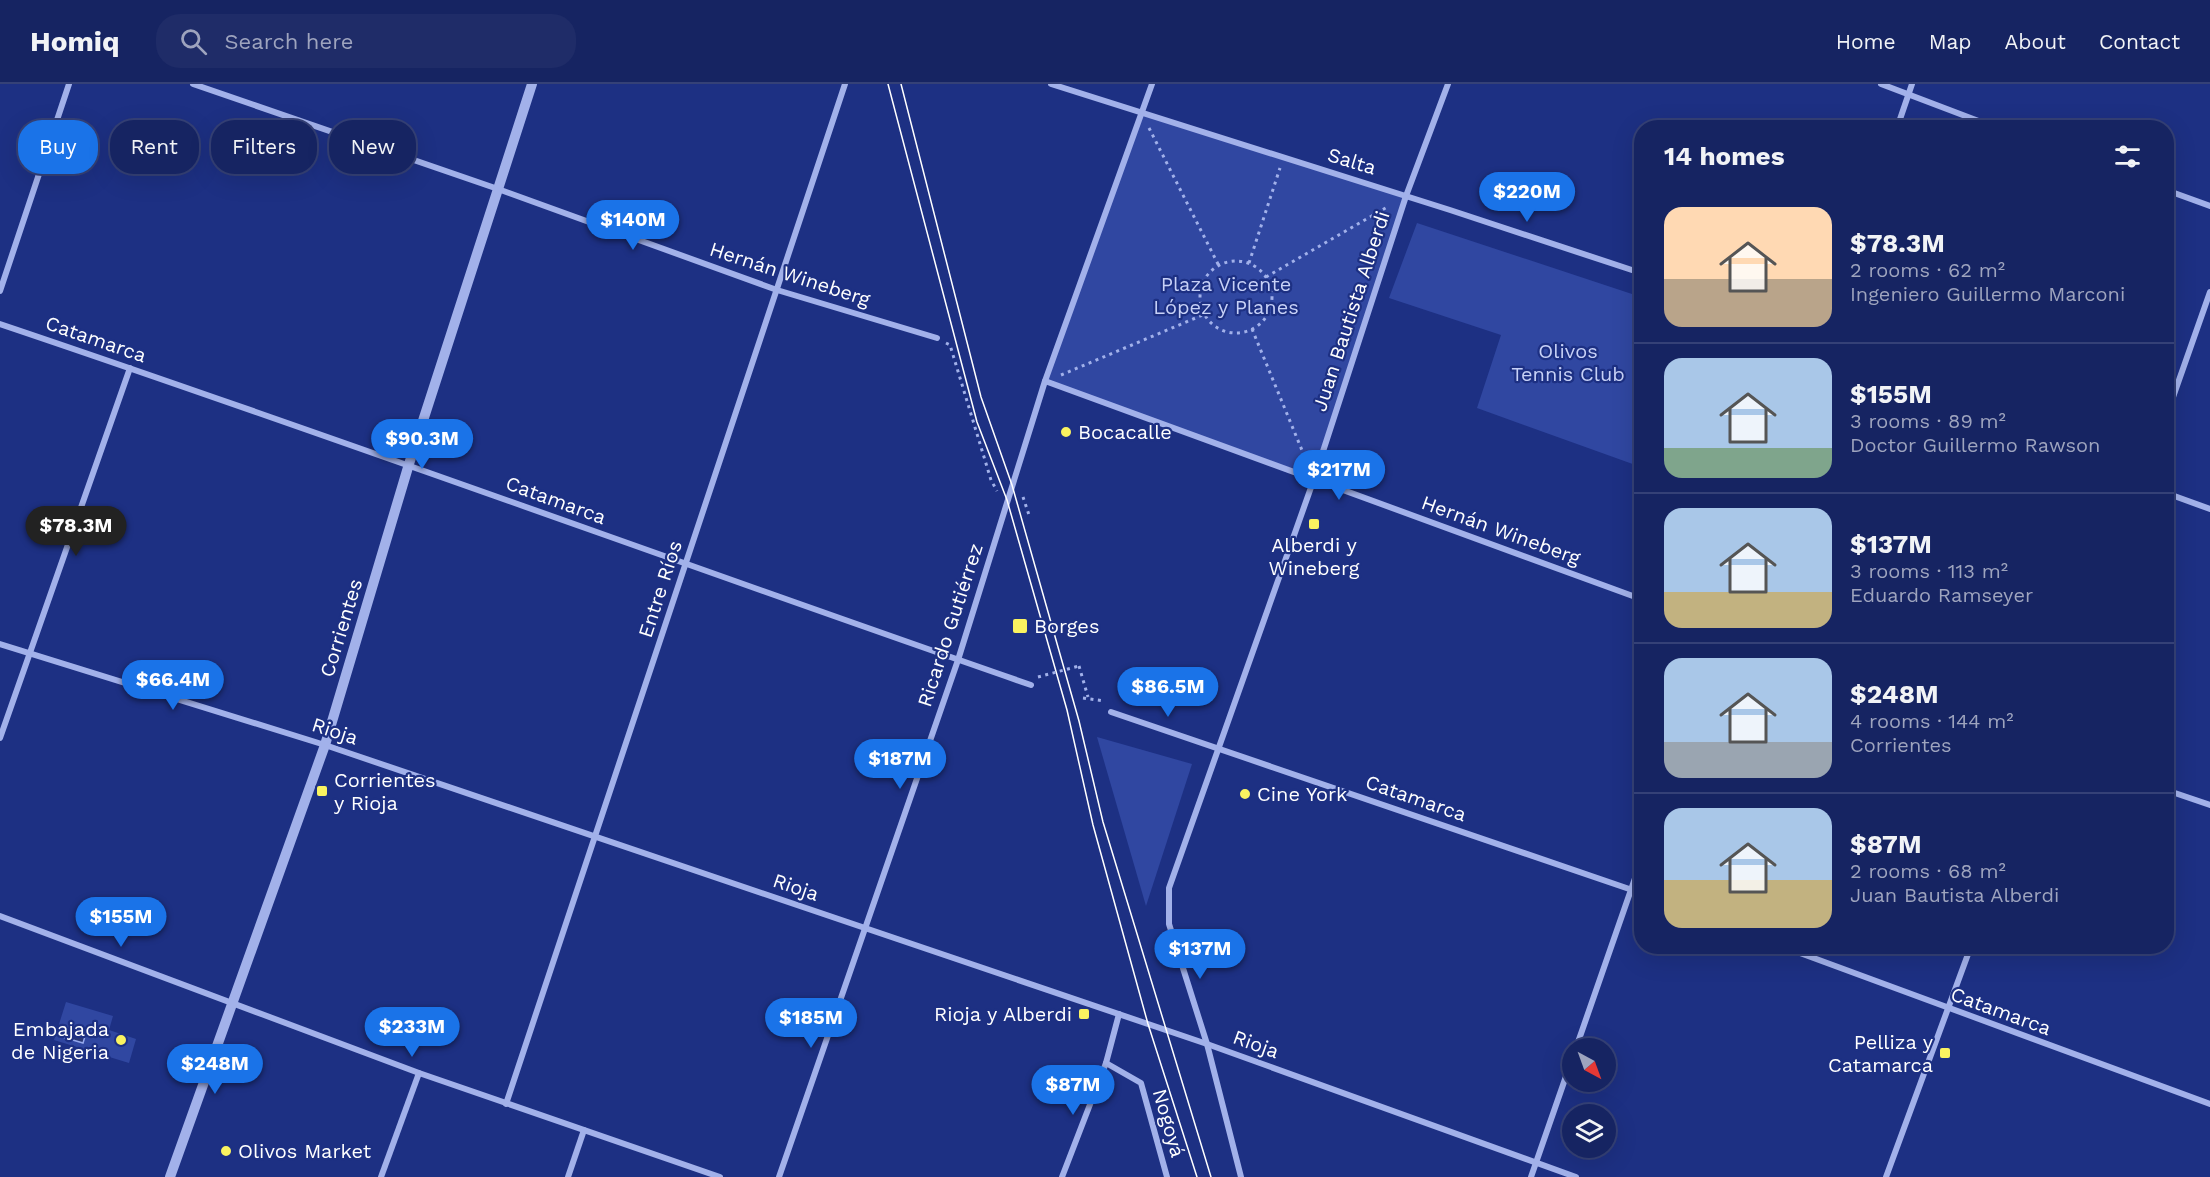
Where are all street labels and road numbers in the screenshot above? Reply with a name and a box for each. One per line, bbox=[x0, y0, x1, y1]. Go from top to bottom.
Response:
street label: Salta bbox=[1325, 142, 1379, 180]
street label: Juan Bautista Alberdi bbox=[1307, 208, 1395, 414]
street label: Hernán Wineberg bbox=[707, 237, 874, 311]
street label: Catamarca bbox=[42, 311, 150, 367]
street label: Catamarca bbox=[503, 471, 609, 529]
street label: Hernán Wineberg bbox=[1418, 490, 1584, 570]
street label: Entre Ríos bbox=[633, 537, 687, 641]
street label: Ricardo Gutiérrez bbox=[912, 540, 988, 710]
street label: Corrientes bbox=[315, 576, 367, 680]
street label: Rioja bbox=[309, 712, 361, 750]
street label: Catamarca bbox=[1362, 770, 1470, 826]
street label: Rioja bbox=[770, 868, 822, 906]
street label: Catamarca bbox=[1948, 982, 2054, 1040]
street label: Rioja bbox=[1230, 1025, 1282, 1063]
street label: Nogoyá bbox=[1148, 1086, 1190, 1160]

